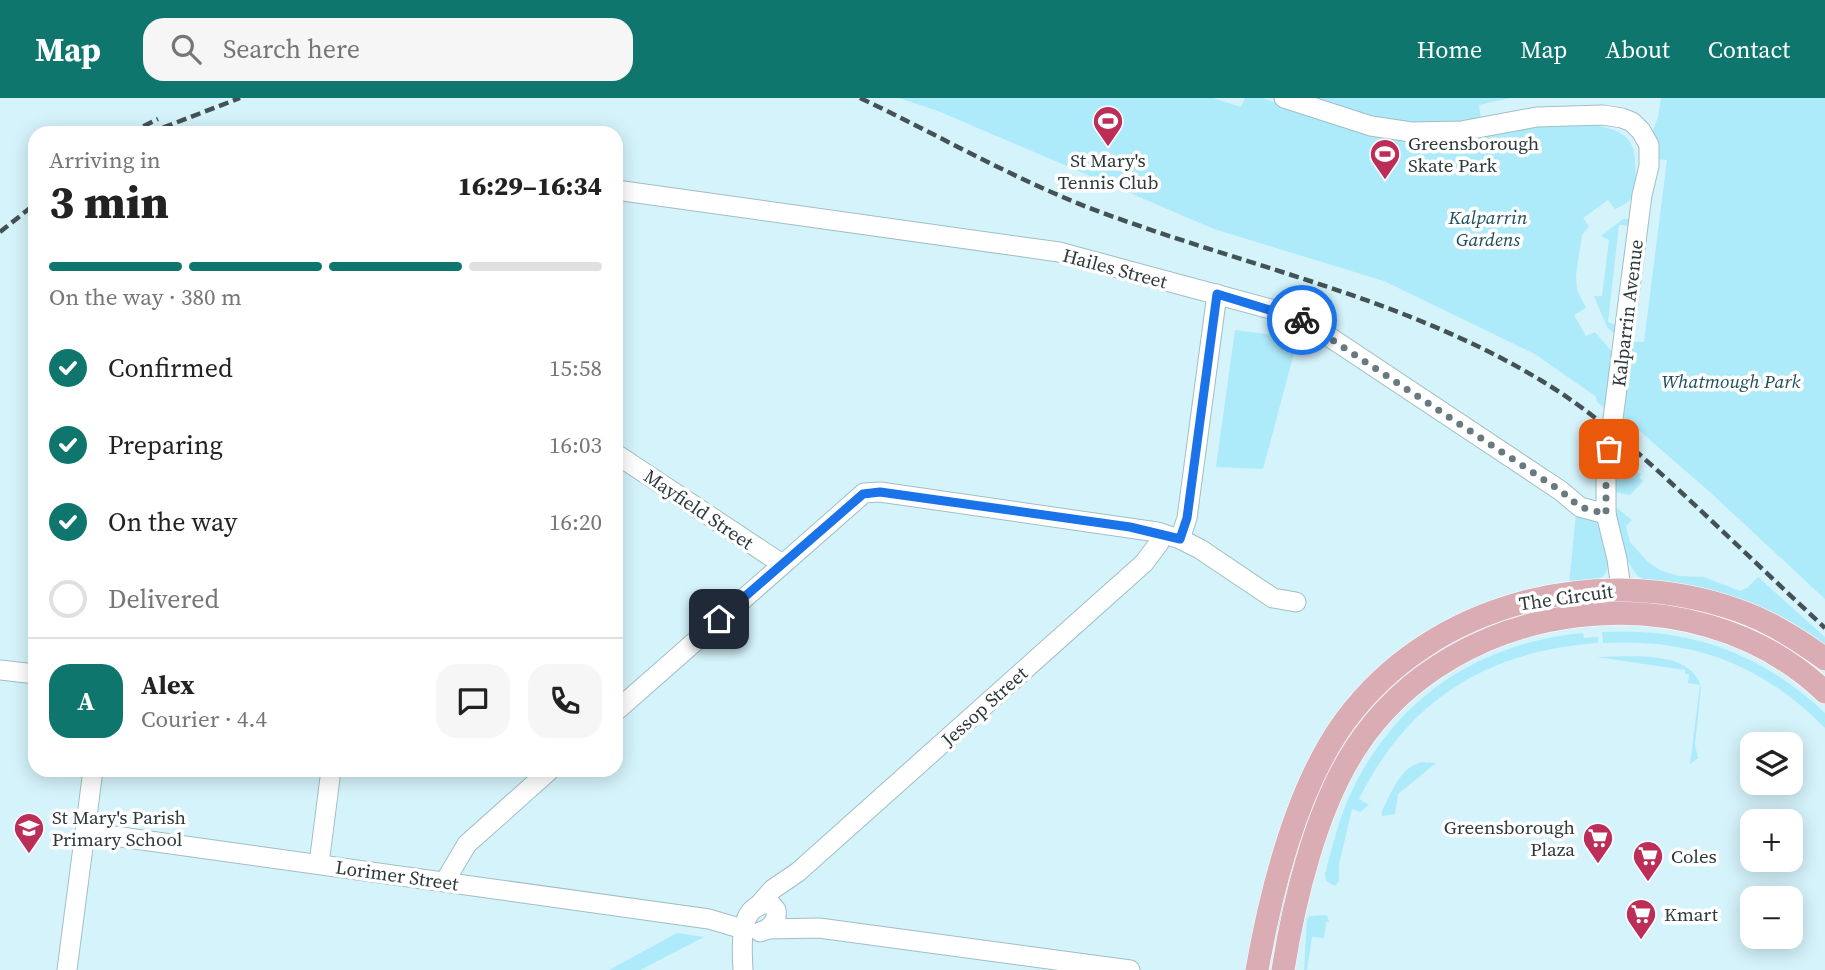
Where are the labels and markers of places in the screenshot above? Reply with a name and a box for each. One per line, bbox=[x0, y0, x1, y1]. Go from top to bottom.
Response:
sports icon: St Mary's Tennis Club bbox=[1091, 104, 1125, 148]
place label: Greensborough Skate Park bbox=[1408, 130, 1539, 178]
sports icon: Greensborough Skate Park bbox=[1368, 137, 1402, 181]
place label: St Mary's Tennis Club bbox=[1058, 147, 1158, 195]
pin bbox=[1579, 419, 1639, 479]
pin bbox=[689, 589, 749, 649]
place label: St Mary's Parish Primary School bbox=[52, 804, 186, 852]
school or university icon: St Mary's Parish Primary School bbox=[12, 811, 46, 855]
place label: Greensborough Plaza bbox=[1444, 814, 1575, 862]
supermarket icon: Greensborough Plaza bbox=[1581, 821, 1615, 865]
supermarket icon: Coles bbox=[1631, 839, 1665, 883]
place label: Coles bbox=[1671, 843, 1717, 869]
supermarket icon: Kmart bbox=[1624, 897, 1658, 941]
place label: Kmart bbox=[1664, 901, 1719, 927]

